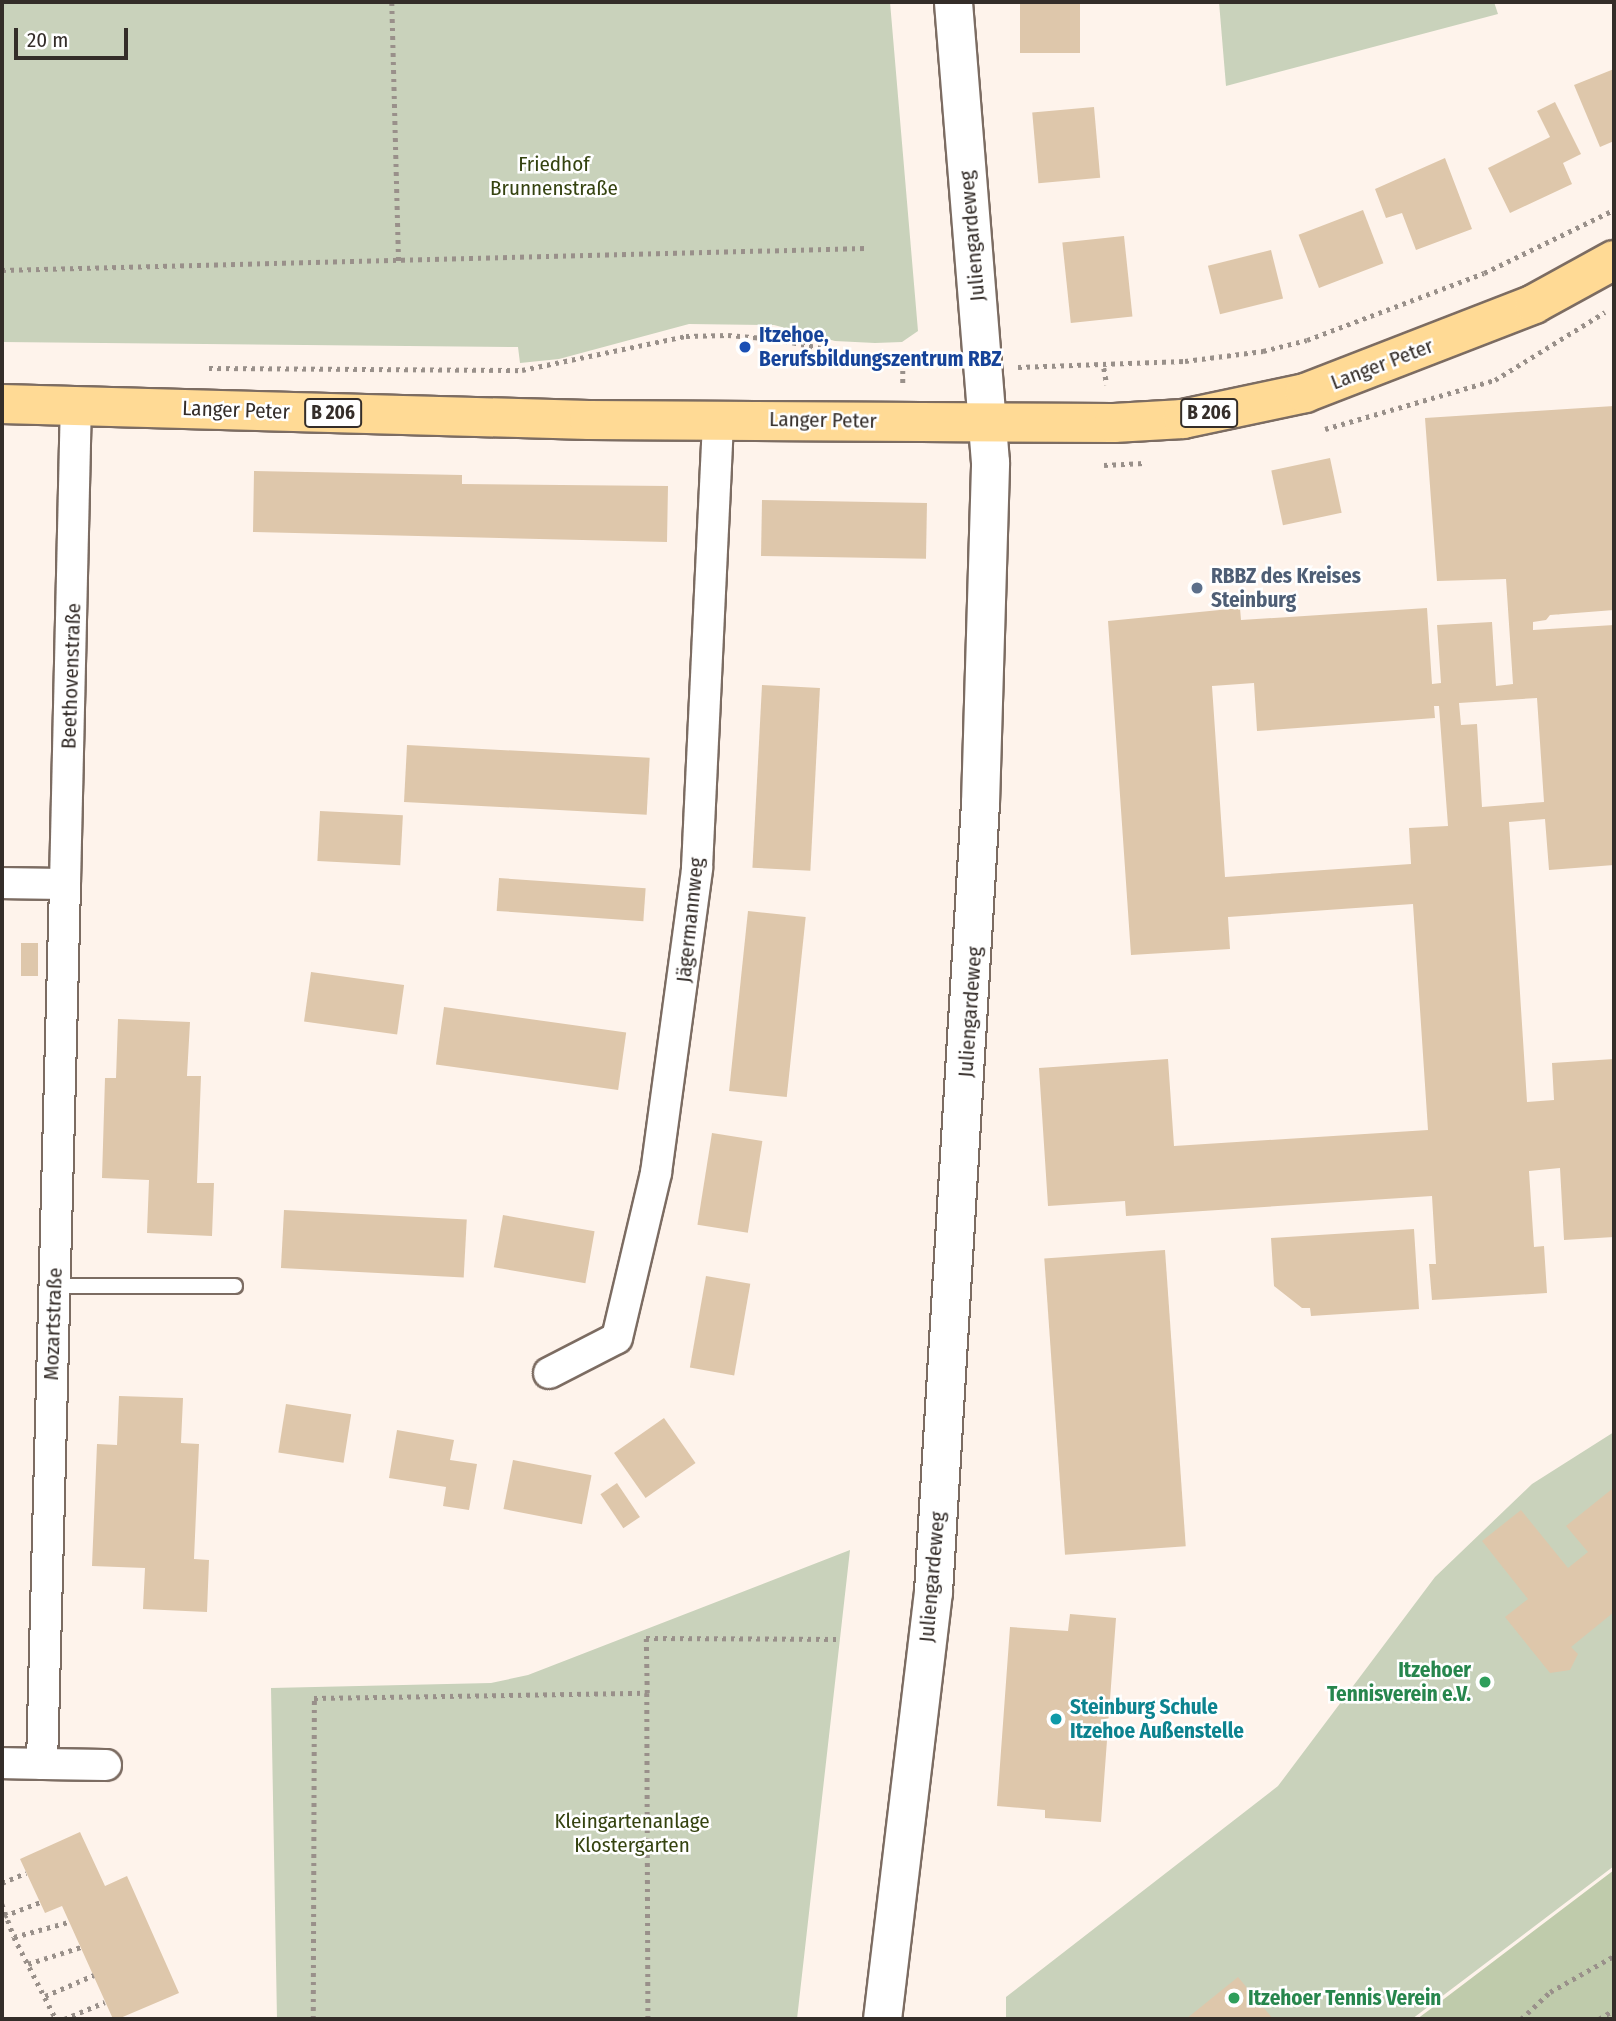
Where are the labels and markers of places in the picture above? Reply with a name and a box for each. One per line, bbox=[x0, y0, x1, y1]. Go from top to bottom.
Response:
place label: Itzehoe, Berufsbildungszentrum RBZ bbox=[759, 322, 1002, 372]
marker: Itzehoe, Berufsbildungszentrum RBZ bbox=[737, 339, 753, 355]
place label: RBBZ des Kreises Steinburg bbox=[1211, 563, 1361, 613]
marker: RBBZ des Kreises Steinburg bbox=[1189, 580, 1205, 596]
place label: Itzehoer Tennisverein e.V. bbox=[1327, 1657, 1471, 1707]
marker: Itzehoer Tennisverein e.V. bbox=[1477, 1674, 1493, 1690]
place label: Steinburg Schule Itzehoe Außenstelle bbox=[1070, 1694, 1244, 1744]
marker: Steinburg Schule Itzehoe Außenstelle bbox=[1048, 1711, 1064, 1727]
place label: Itzehoer Tennis Verein bbox=[1248, 1985, 1441, 2011]
marker: Itzehoer Tennis Verein bbox=[1226, 1990, 1242, 2006]

